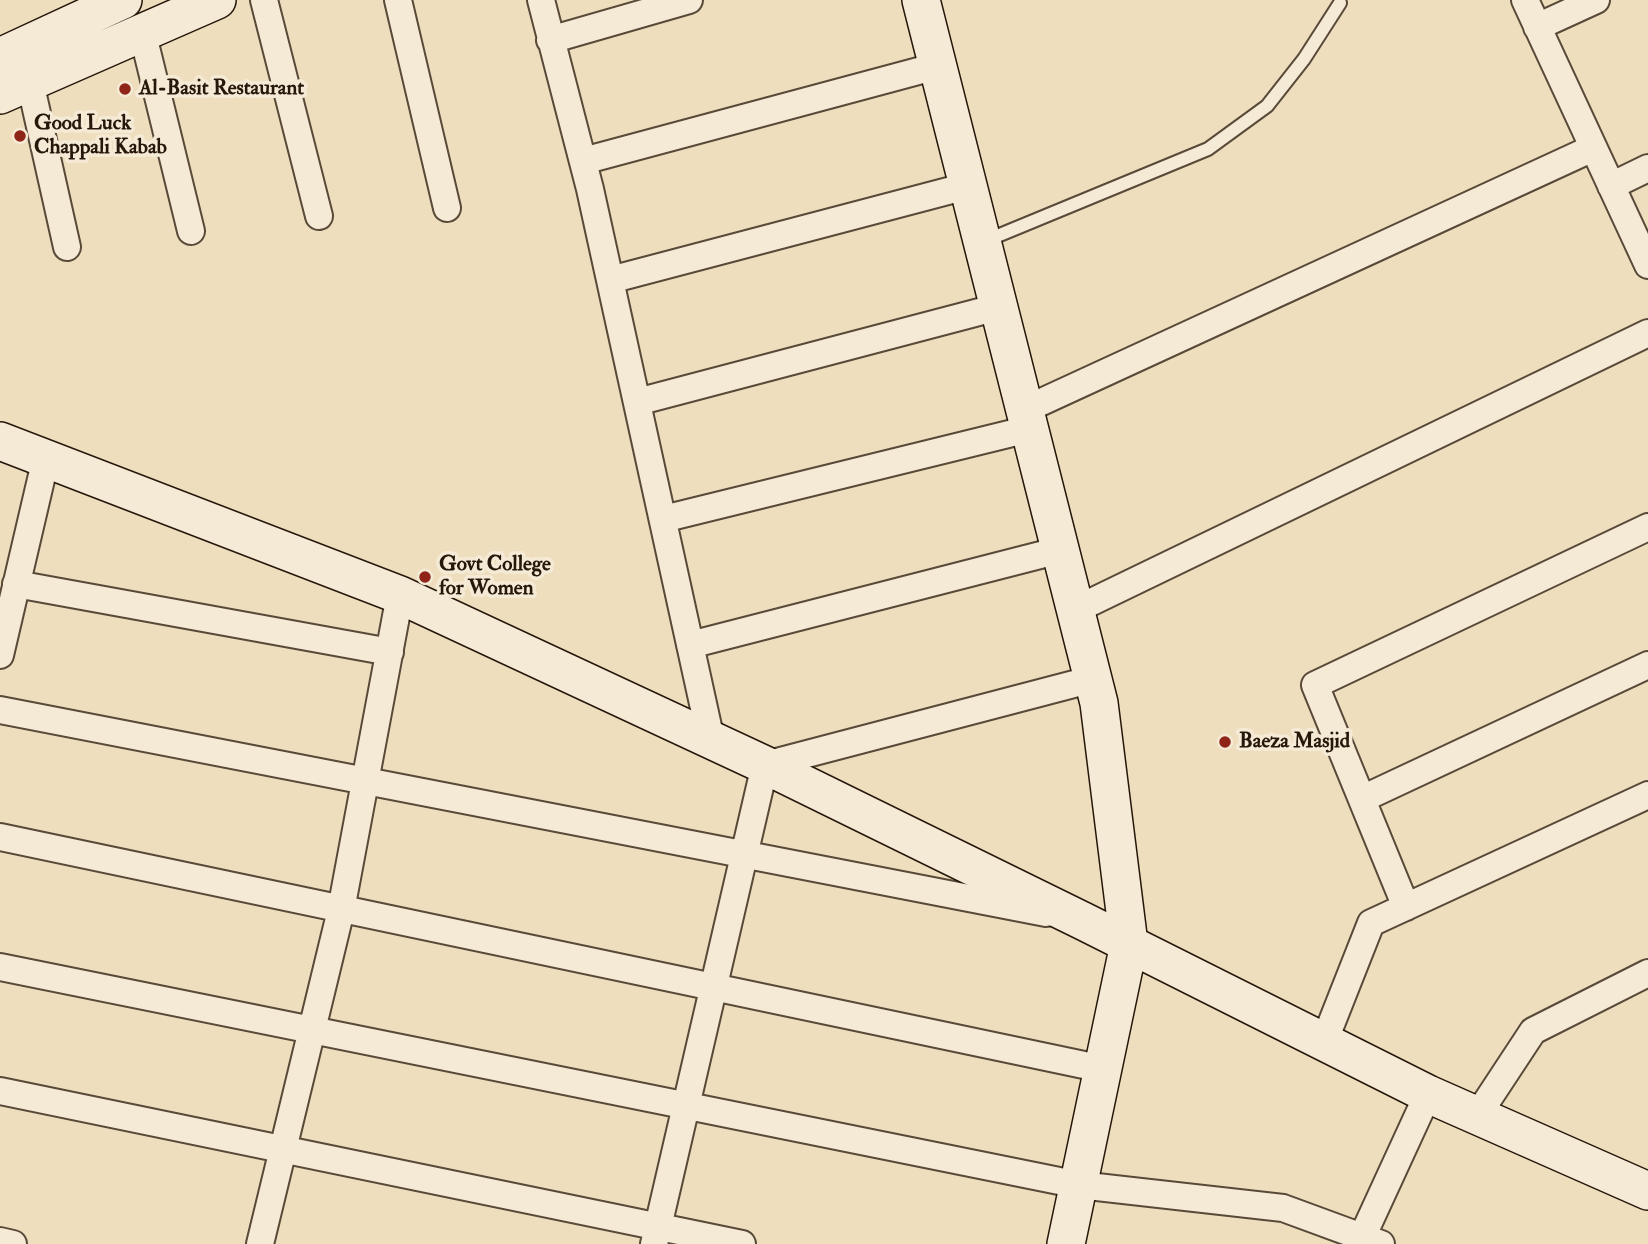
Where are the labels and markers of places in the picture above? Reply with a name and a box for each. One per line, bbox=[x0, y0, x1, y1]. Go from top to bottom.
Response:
place label: Al-Basit Restaurant bbox=[139, 76, 304, 102]
marker: Al-Basit Restaurant bbox=[117, 81, 133, 97]
place label: Good Luck Chappali Kabab bbox=[34, 111, 167, 161]
marker: Good Luck Chappali Kabab bbox=[12, 128, 28, 144]
place label: Govt College for Women bbox=[439, 552, 551, 602]
marker: Govt College for Women bbox=[417, 569, 433, 585]
place label: Baeza Masjid bbox=[1239, 729, 1350, 755]
marker: Baeza Masjid bbox=[1217, 734, 1233, 750]

